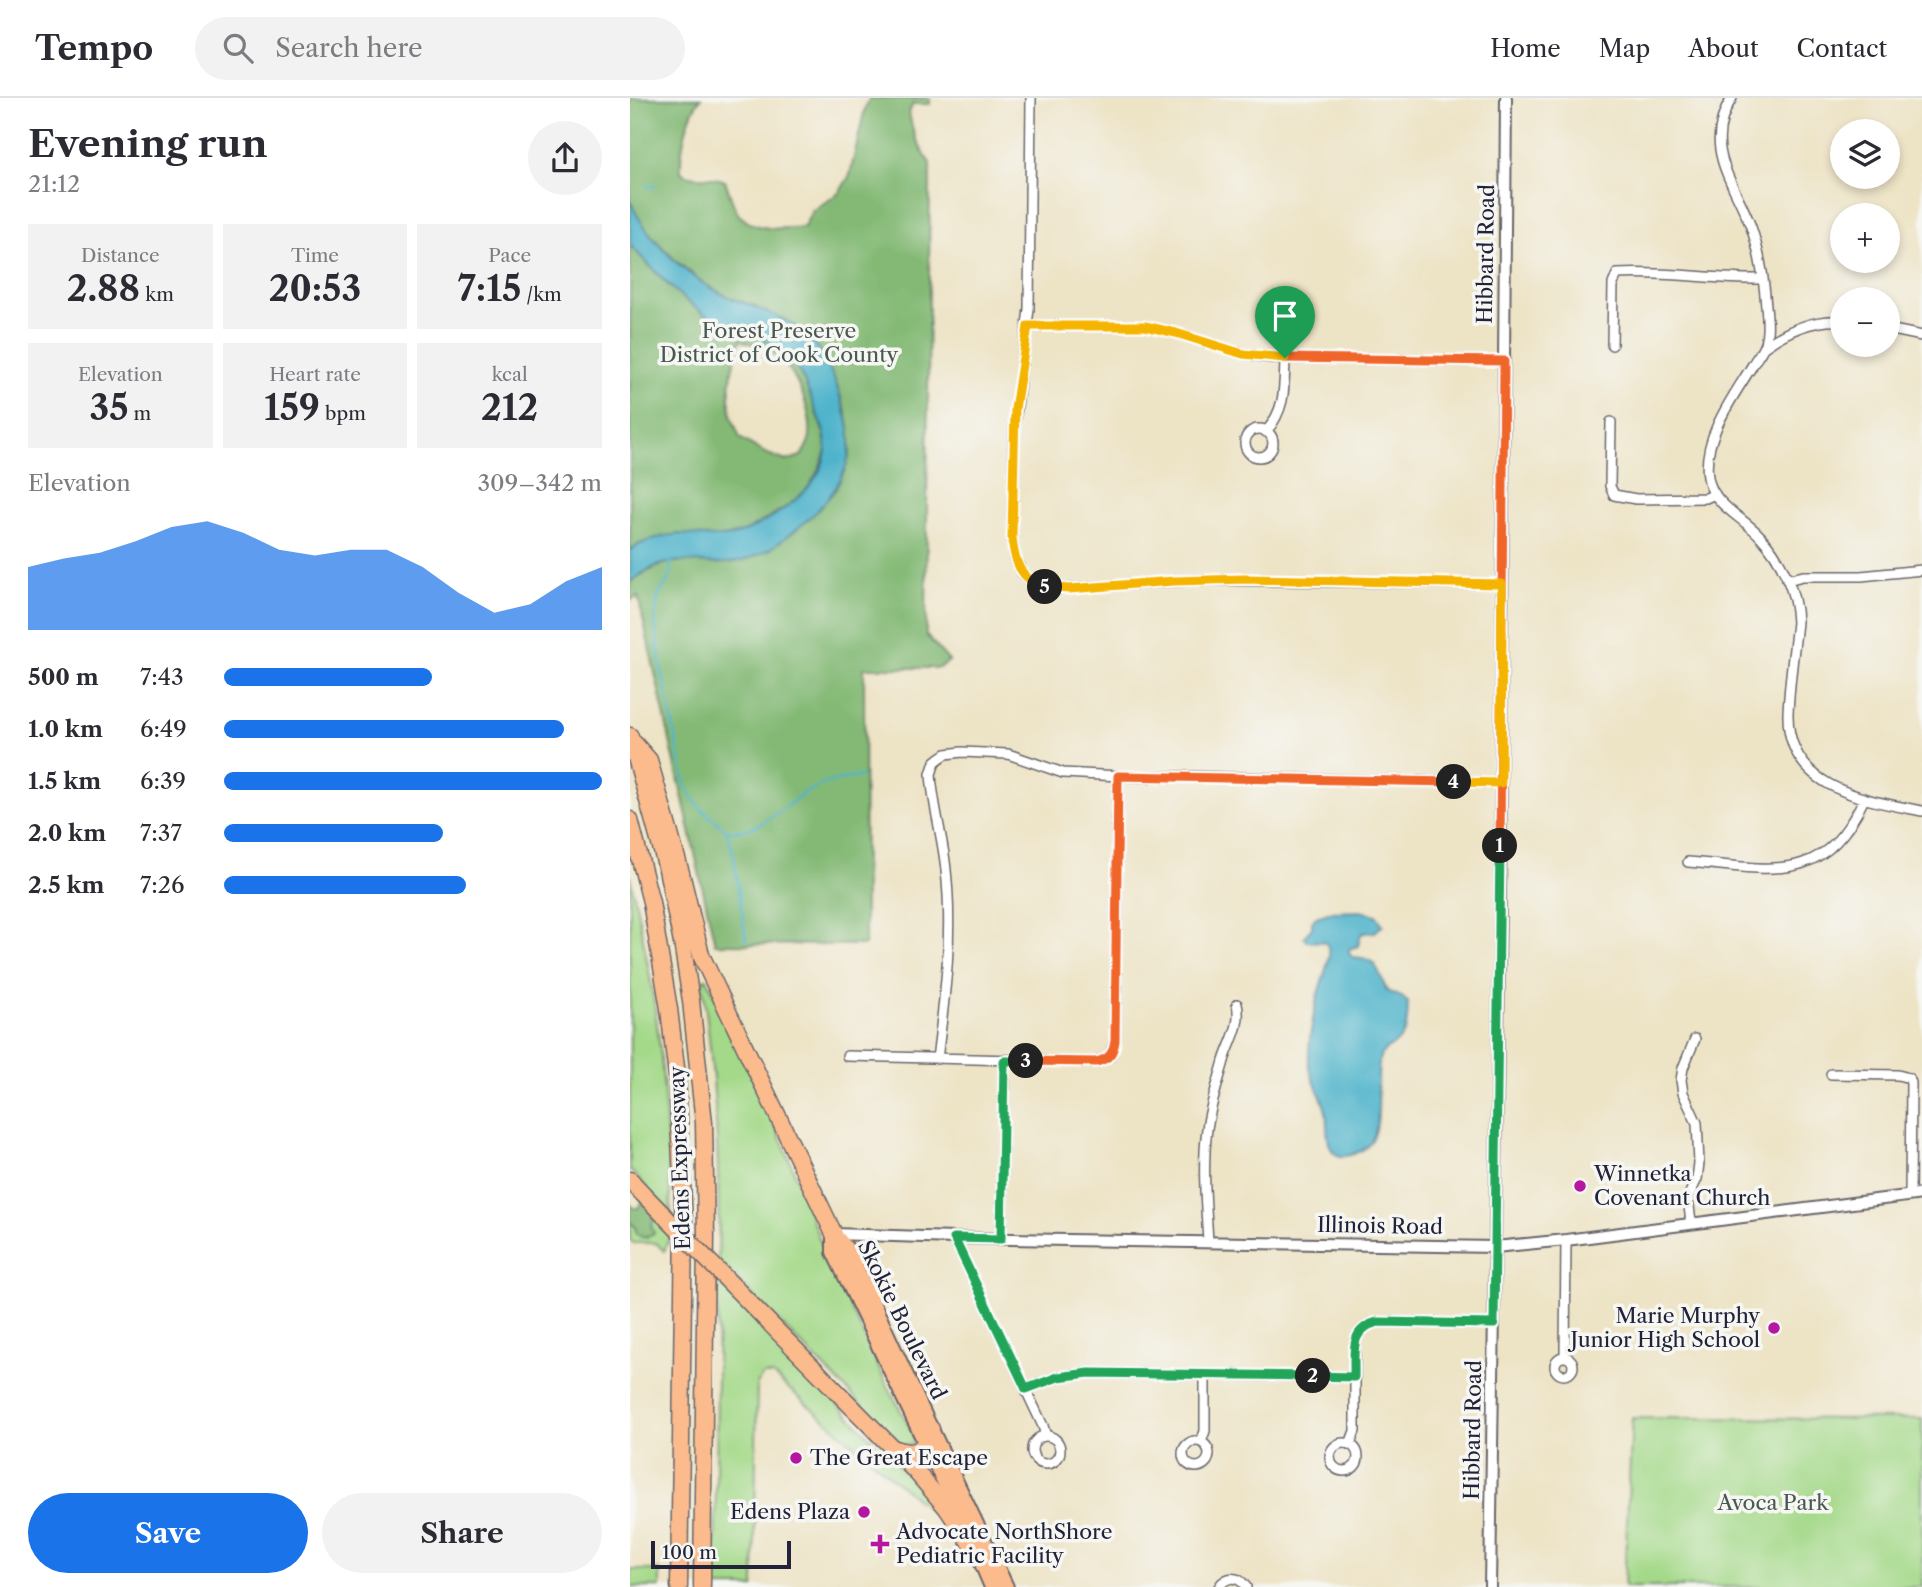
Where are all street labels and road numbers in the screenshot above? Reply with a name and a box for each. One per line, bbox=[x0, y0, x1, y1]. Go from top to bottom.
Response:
street label: Hibbard Road bbox=[1472, 184, 1499, 324]
street label: Edens Expressway bbox=[664, 1065, 695, 1250]
street label: Illinois Road bbox=[1317, 1212, 1443, 1239]
street label: Skokie Boulevard bbox=[853, 1236, 952, 1404]
street label: Hibbard Road bbox=[1459, 1360, 1486, 1500]

